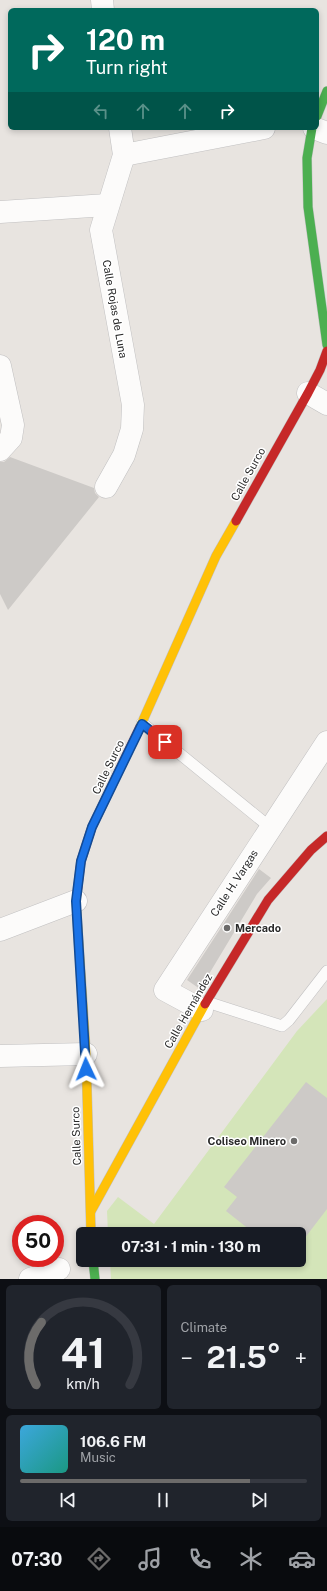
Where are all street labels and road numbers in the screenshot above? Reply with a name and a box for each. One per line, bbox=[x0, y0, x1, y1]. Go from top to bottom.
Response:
street label: Calle Rojas de Luna bbox=[100, 259, 130, 359]
street label: Calle Surco bbox=[228, 445, 268, 503]
street label: Calle Surco bbox=[90, 738, 126, 796]
street label: Calle H. Vargas bbox=[208, 847, 260, 919]
street label: Calle Hernández bbox=[162, 972, 214, 1050]
street label: Calle Surco bbox=[69, 1106, 83, 1166]

